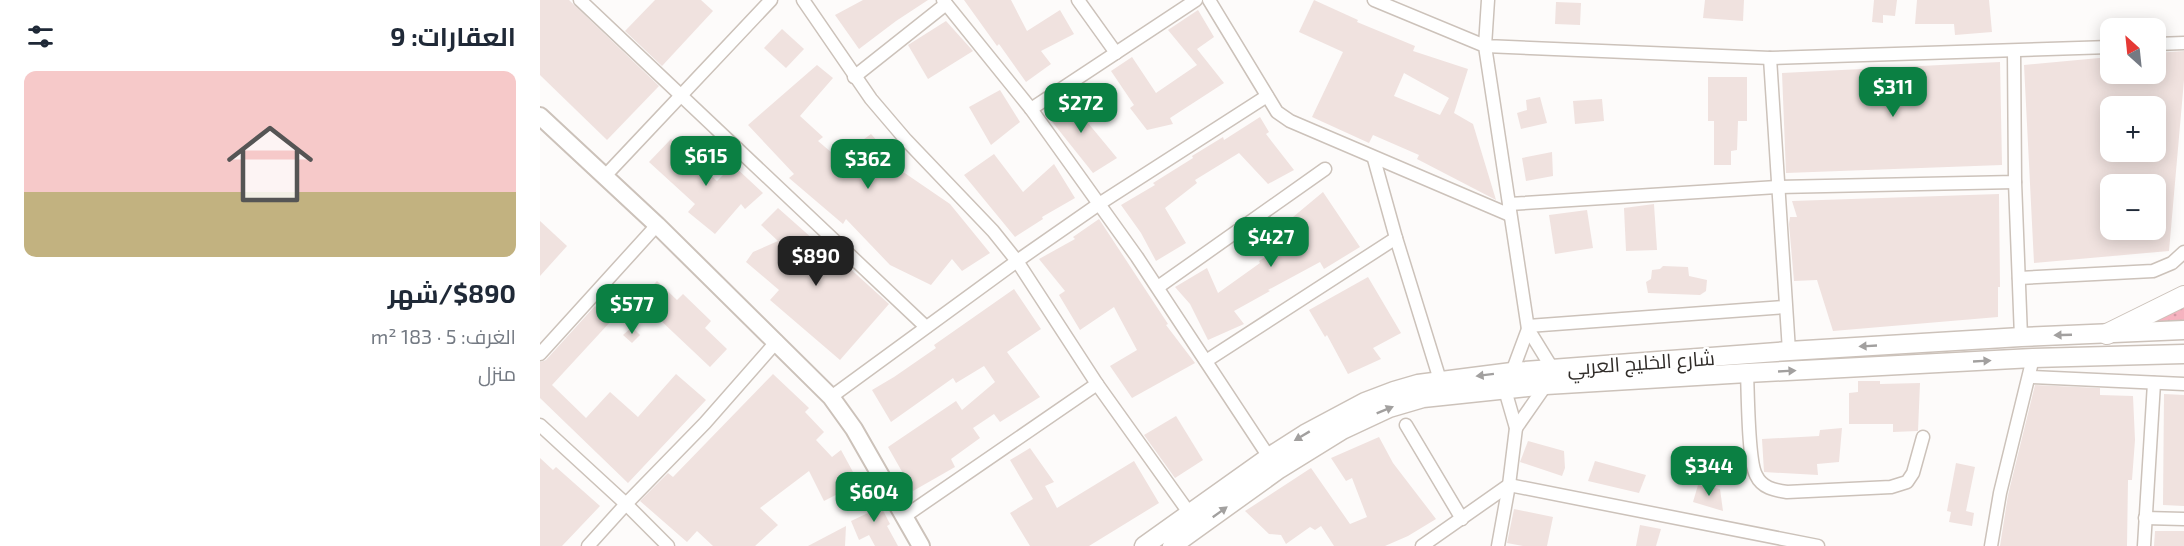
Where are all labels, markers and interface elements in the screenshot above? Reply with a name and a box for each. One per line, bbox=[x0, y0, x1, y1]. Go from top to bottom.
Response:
north arrow bbox=[2100, 18, 2166, 84]
map controls bbox=[2100, 18, 2166, 240]
icon: filters bbox=[24, 20, 57, 53]
text: العقارات: 9 bbox=[390, 20, 516, 51]
pin: $311 bbox=[1857, 67, 1929, 118]
text: $311 bbox=[1873, 74, 1913, 98]
pin: $272 bbox=[1045, 83, 1117, 134]
text: $272 bbox=[1058, 90, 1104, 114]
button: + bbox=[2100, 96, 2166, 162]
icon: home bbox=[216, 110, 324, 218]
pin: $615 bbox=[670, 136, 742, 187]
pin: $362 bbox=[832, 139, 904, 190]
text: $615 bbox=[684, 143, 728, 167]
text: $362 bbox=[845, 146, 891, 170]
button: − bbox=[2100, 174, 2166, 240]
pin: $427 bbox=[1235, 217, 1307, 268]
text: $427 bbox=[1248, 224, 1294, 248]
pin: $890 bbox=[780, 236, 852, 287]
text: $890 bbox=[792, 243, 840, 267]
text: $890/شهر bbox=[388, 277, 516, 308]
pin: $577 bbox=[596, 284, 668, 335]
text: $577 bbox=[610, 291, 654, 315]
text: الغرف: 5 · 183 m² bbox=[371, 324, 516, 348]
one-way arrow bbox=[2053, 331, 2072, 340]
one-way arrow bbox=[1858, 341, 1877, 351]
street label: شارع الخليج العربي bbox=[1566, 345, 1716, 384]
one-way arrow bbox=[1972, 356, 1991, 365]
text: منزل bbox=[478, 361, 516, 385]
one-way arrow bbox=[1778, 366, 1797, 375]
one-way arrow bbox=[1475, 370, 1494, 379]
one-way arrow bbox=[1376, 405, 1394, 414]
one-way arrow bbox=[1294, 430, 1310, 441]
pin: $344 bbox=[1673, 446, 1745, 497]
text: $344 bbox=[1685, 453, 1733, 477]
pin: $604 bbox=[838, 472, 910, 523]
text: $604 bbox=[850, 479, 898, 503]
one-way arrow bbox=[1211, 506, 1227, 518]

